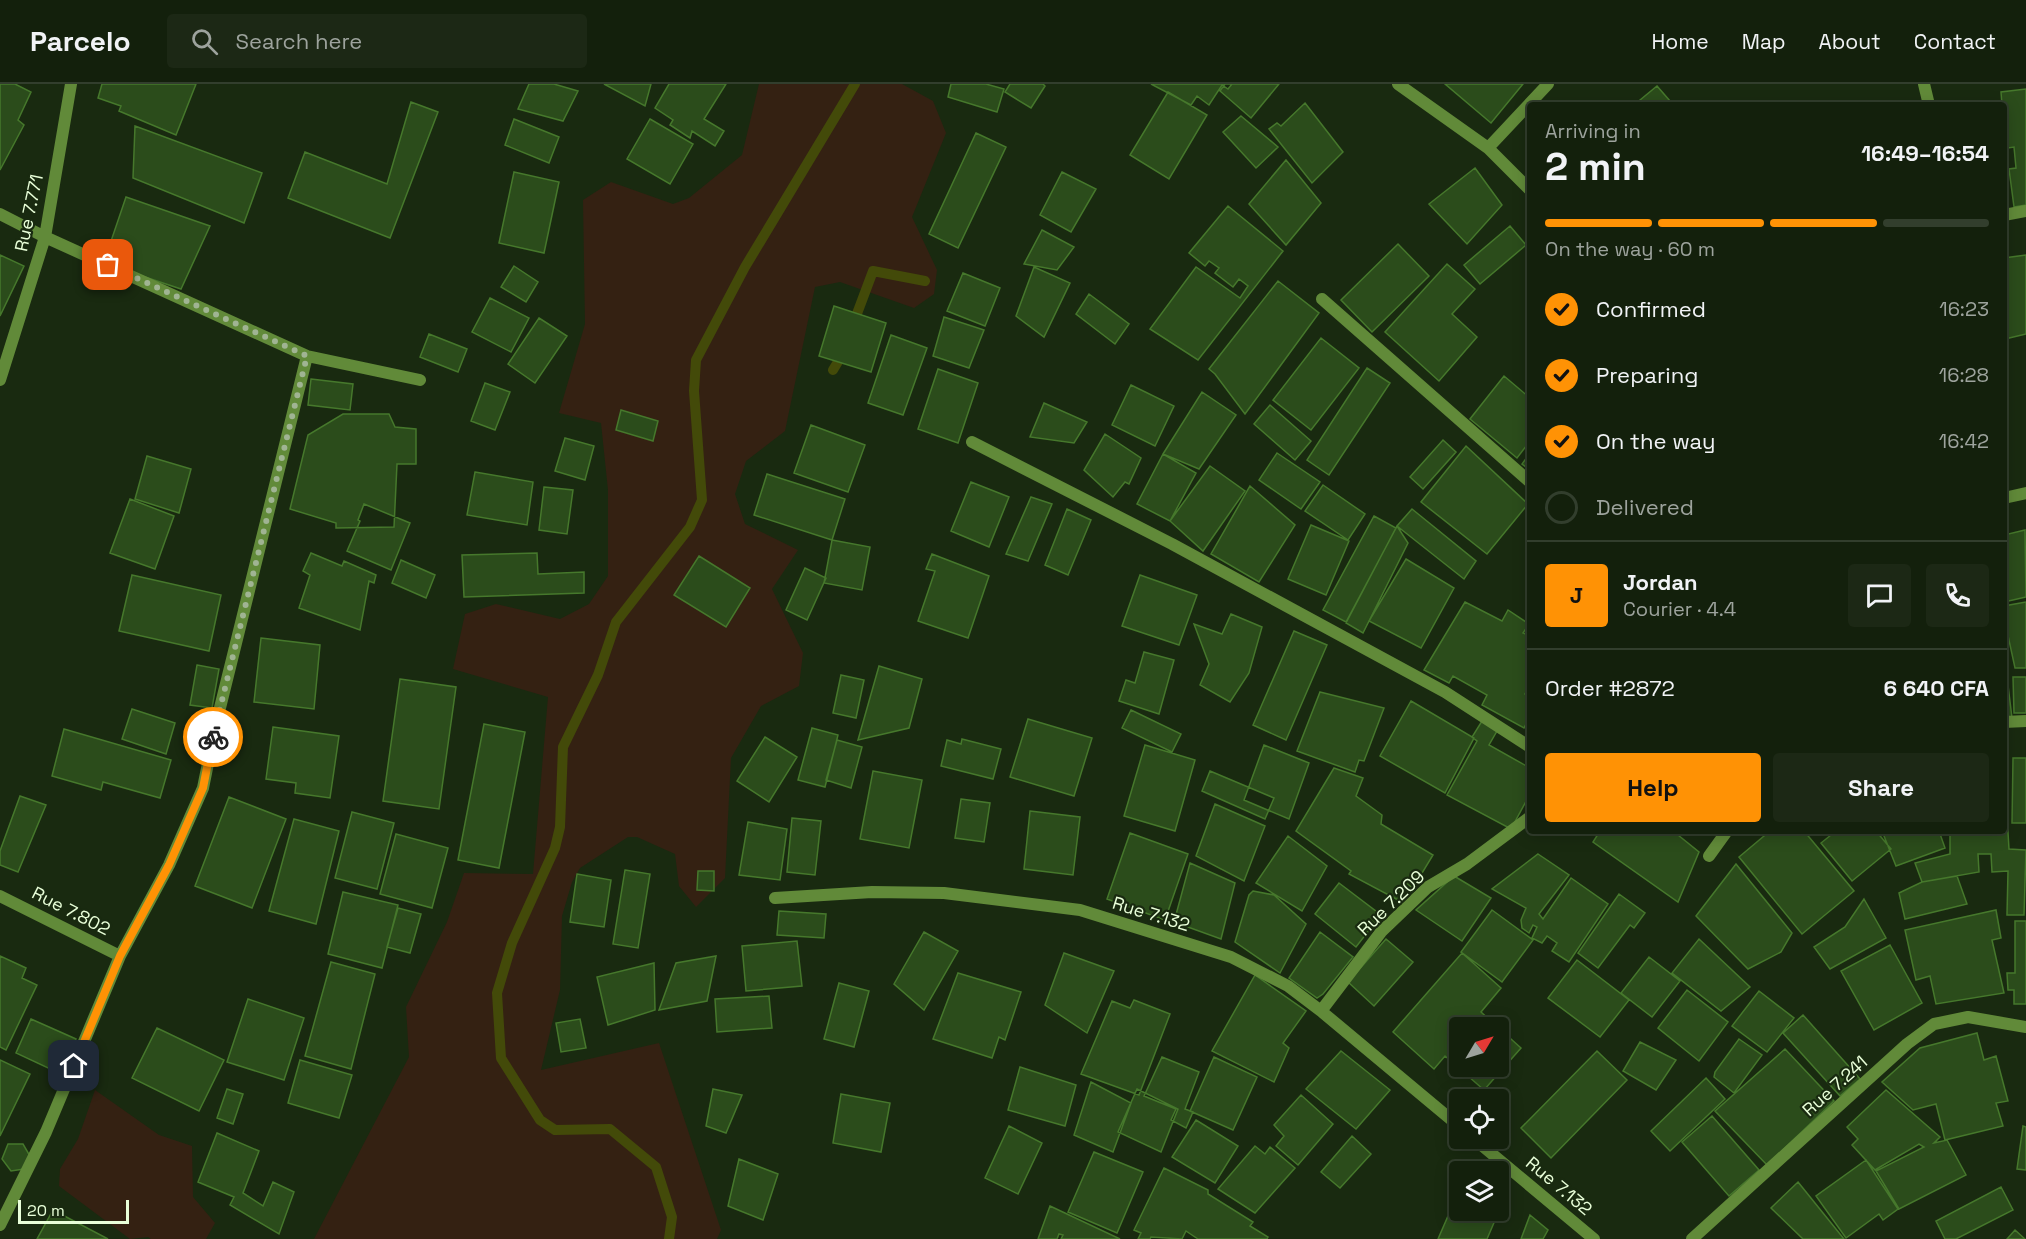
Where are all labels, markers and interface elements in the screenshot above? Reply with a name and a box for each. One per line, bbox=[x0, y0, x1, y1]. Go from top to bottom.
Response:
search box bbox=[167, 14, 587, 68]
text: Parcelo bbox=[30, 23, 131, 59]
icon: search bbox=[188, 25, 221, 58]
text: Search here bbox=[236, 27, 362, 55]
text: Home bbox=[1651, 28, 1709, 55]
text: Map bbox=[1742, 28, 1786, 55]
text: About bbox=[1819, 28, 1881, 55]
text: Contact bbox=[1914, 28, 1996, 55]
text: Arriving in bbox=[1545, 118, 1641, 144]
text: 16:49–16:54 bbox=[1861, 139, 1989, 167]
text: 2 min bbox=[1545, 142, 1646, 191]
street label: Rue 7.771 bbox=[9, 172, 48, 254]
text: On the way · 60 m bbox=[1545, 236, 1715, 262]
pin bbox=[82, 239, 133, 290]
icon: bag bbox=[91, 248, 124, 281]
icon: check bbox=[1545, 293, 1578, 326]
text: Confirmed bbox=[1596, 295, 1706, 323]
text: 16:23 bbox=[1939, 296, 1989, 322]
icon: check bbox=[1545, 359, 1578, 392]
text: Preparing bbox=[1596, 361, 1698, 389]
text: 16:28 bbox=[1939, 362, 1989, 388]
icon: check bbox=[1545, 425, 1578, 458]
text: On the way bbox=[1596, 427, 1715, 455]
text: 16:42 bbox=[1939, 428, 1989, 454]
text: Delivered bbox=[1596, 493, 1694, 521]
button: chat bbox=[1848, 564, 1911, 627]
button: phone bbox=[1926, 564, 1989, 627]
text: Jordan bbox=[1623, 568, 1698, 596]
text: J bbox=[1570, 581, 1583, 609]
text: Courier · 4.4 bbox=[1623, 596, 1736, 622]
text: Order #2872 bbox=[1545, 674, 1675, 702]
text: 6 640 CFA bbox=[1883, 674, 1989, 702]
courier bbox=[183, 707, 243, 767]
icon: bike bbox=[197, 721, 230, 754]
button: Help bbox=[1545, 753, 1761, 822]
button: Share bbox=[1773, 753, 1989, 822]
street label: Rue 7.209 bbox=[1352, 865, 1429, 940]
street label: Rue 7.802 bbox=[28, 881, 114, 940]
street label: Rue 7.132 bbox=[1110, 891, 1193, 936]
north arrow bbox=[1449, 1017, 1509, 1077]
map controls bbox=[1449, 1017, 1509, 1221]
pin bbox=[48, 1040, 99, 1091]
icon: home bbox=[57, 1049, 90, 1082]
street label: Rue 7.241 bbox=[1797, 1050, 1872, 1121]
button: locate bbox=[1449, 1089, 1509, 1149]
street label: Rue 7.132 bbox=[1521, 1151, 1597, 1220]
button: layers bbox=[1449, 1161, 1509, 1221]
scale bar bbox=[18, 1197, 129, 1224]
text: 20 m bbox=[27, 1200, 65, 1221]

